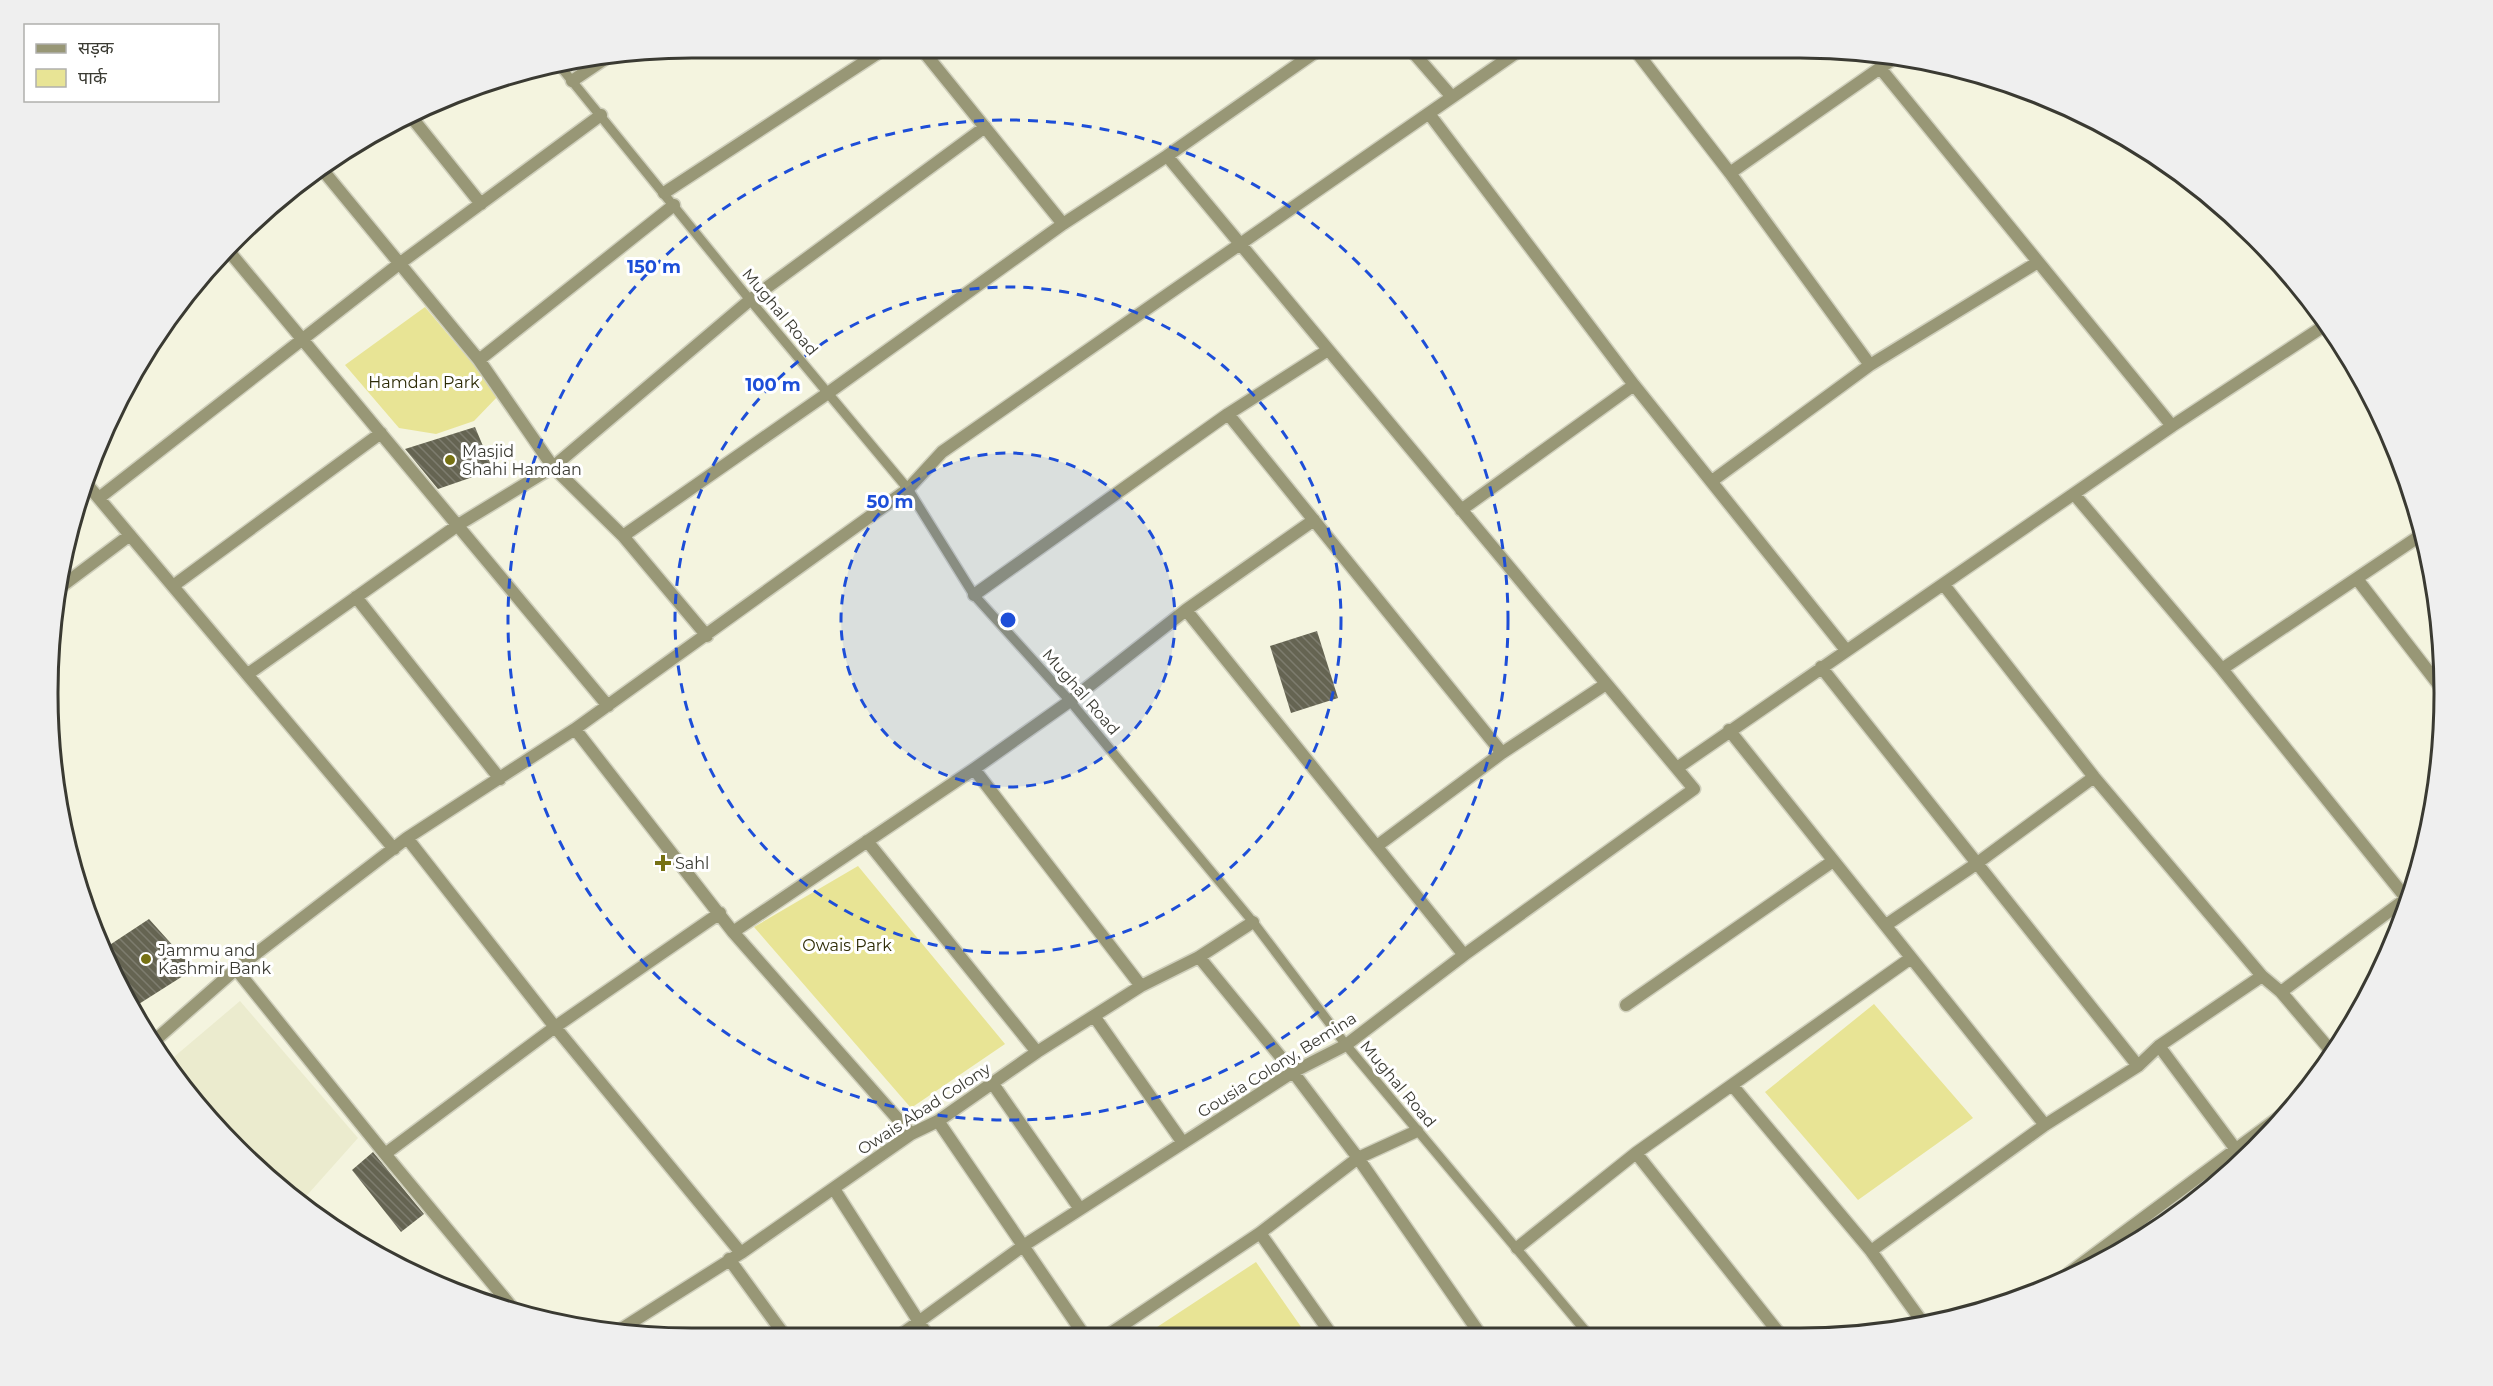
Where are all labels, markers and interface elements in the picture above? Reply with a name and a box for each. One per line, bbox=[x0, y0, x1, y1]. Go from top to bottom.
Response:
legend bbox=[24, 24, 219, 102]
text: सड़क bbox=[78, 37, 115, 59]
text: पार्क bbox=[78, 67, 108, 89]
text: 150 m bbox=[627, 256, 681, 278]
street label: Mughal Road bbox=[738, 265, 822, 359]
park label: Hamdan Park bbox=[368, 373, 480, 392]
text: 100 m bbox=[745, 374, 801, 396]
place label: Masjid Shahi Hamdan bbox=[462, 442, 582, 479]
marker: Masjid Shahi Hamdan bbox=[443, 453, 457, 467]
text: 50 m bbox=[867, 491, 913, 513]
centre of rings bbox=[998, 610, 1018, 630]
street label: Mughal Road bbox=[1039, 645, 1123, 739]
place label: Sahl bbox=[675, 854, 709, 873]
marker: Sahl bbox=[656, 856, 670, 870]
park label: Owais Park bbox=[802, 936, 892, 955]
place label: Jammu and Kashmir Bank bbox=[157, 941, 271, 978]
marker: Jammu and Kashmir Bank bbox=[139, 952, 153, 966]
street label: Gousia Colony, Bemina bbox=[1194, 1008, 1360, 1122]
street label: Mughal Road bbox=[1356, 1037, 1440, 1131]
street label: Owais Abad Colony bbox=[854, 1059, 994, 1159]

